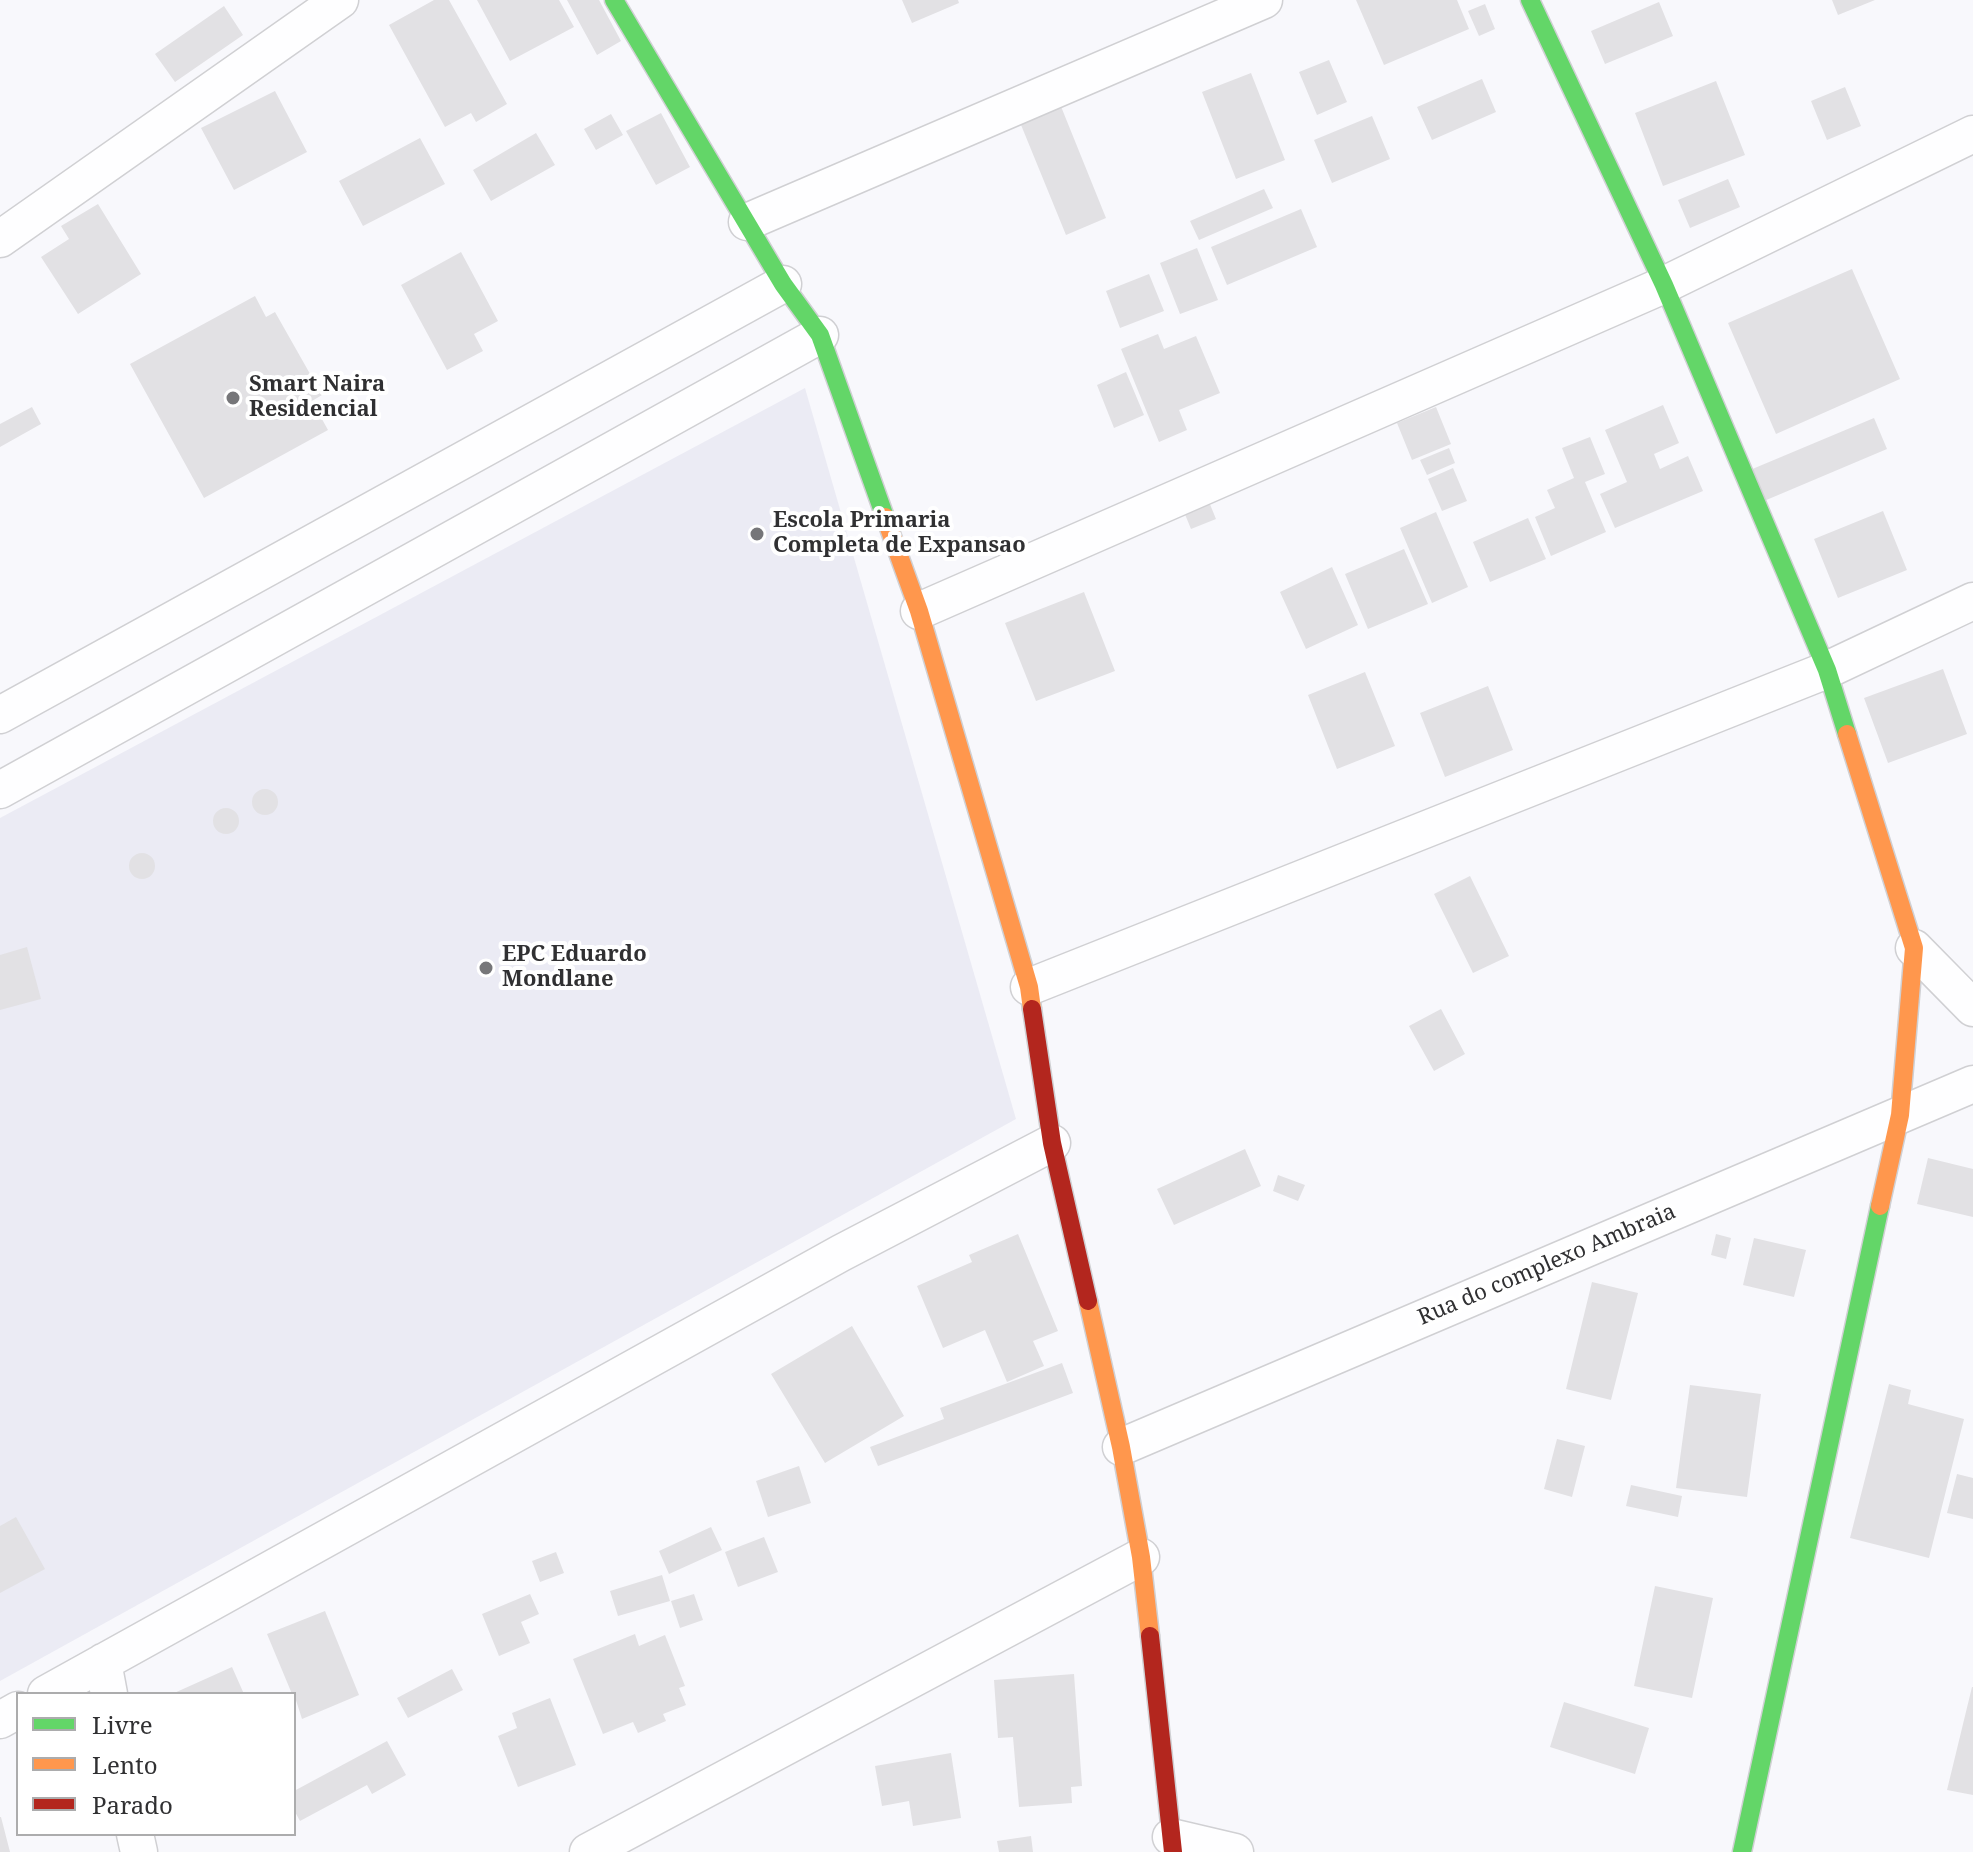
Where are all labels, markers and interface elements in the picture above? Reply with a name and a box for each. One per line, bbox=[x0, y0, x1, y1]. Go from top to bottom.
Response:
place label: Smart Naira Residencial bbox=[249, 372, 385, 424]
marker: Smart Naira Residencial bbox=[224, 389, 242, 407]
place label: Escola Primaria Completa de Expansao bbox=[773, 508, 1026, 560]
marker: Escola Primaria Completa de Expansao bbox=[748, 525, 766, 543]
place label: EPC Eduardo Mondlane bbox=[502, 942, 647, 994]
marker: EPC Eduardo Mondlane bbox=[477, 959, 495, 977]
street label: Rua do complexo Ambraia bbox=[1414, 1199, 1680, 1331]
legend bbox=[16, 1692, 296, 1836]
text: Livre bbox=[92, 1708, 153, 1741]
text: Lento bbox=[92, 1748, 158, 1781]
text: Parado bbox=[92, 1788, 173, 1821]

